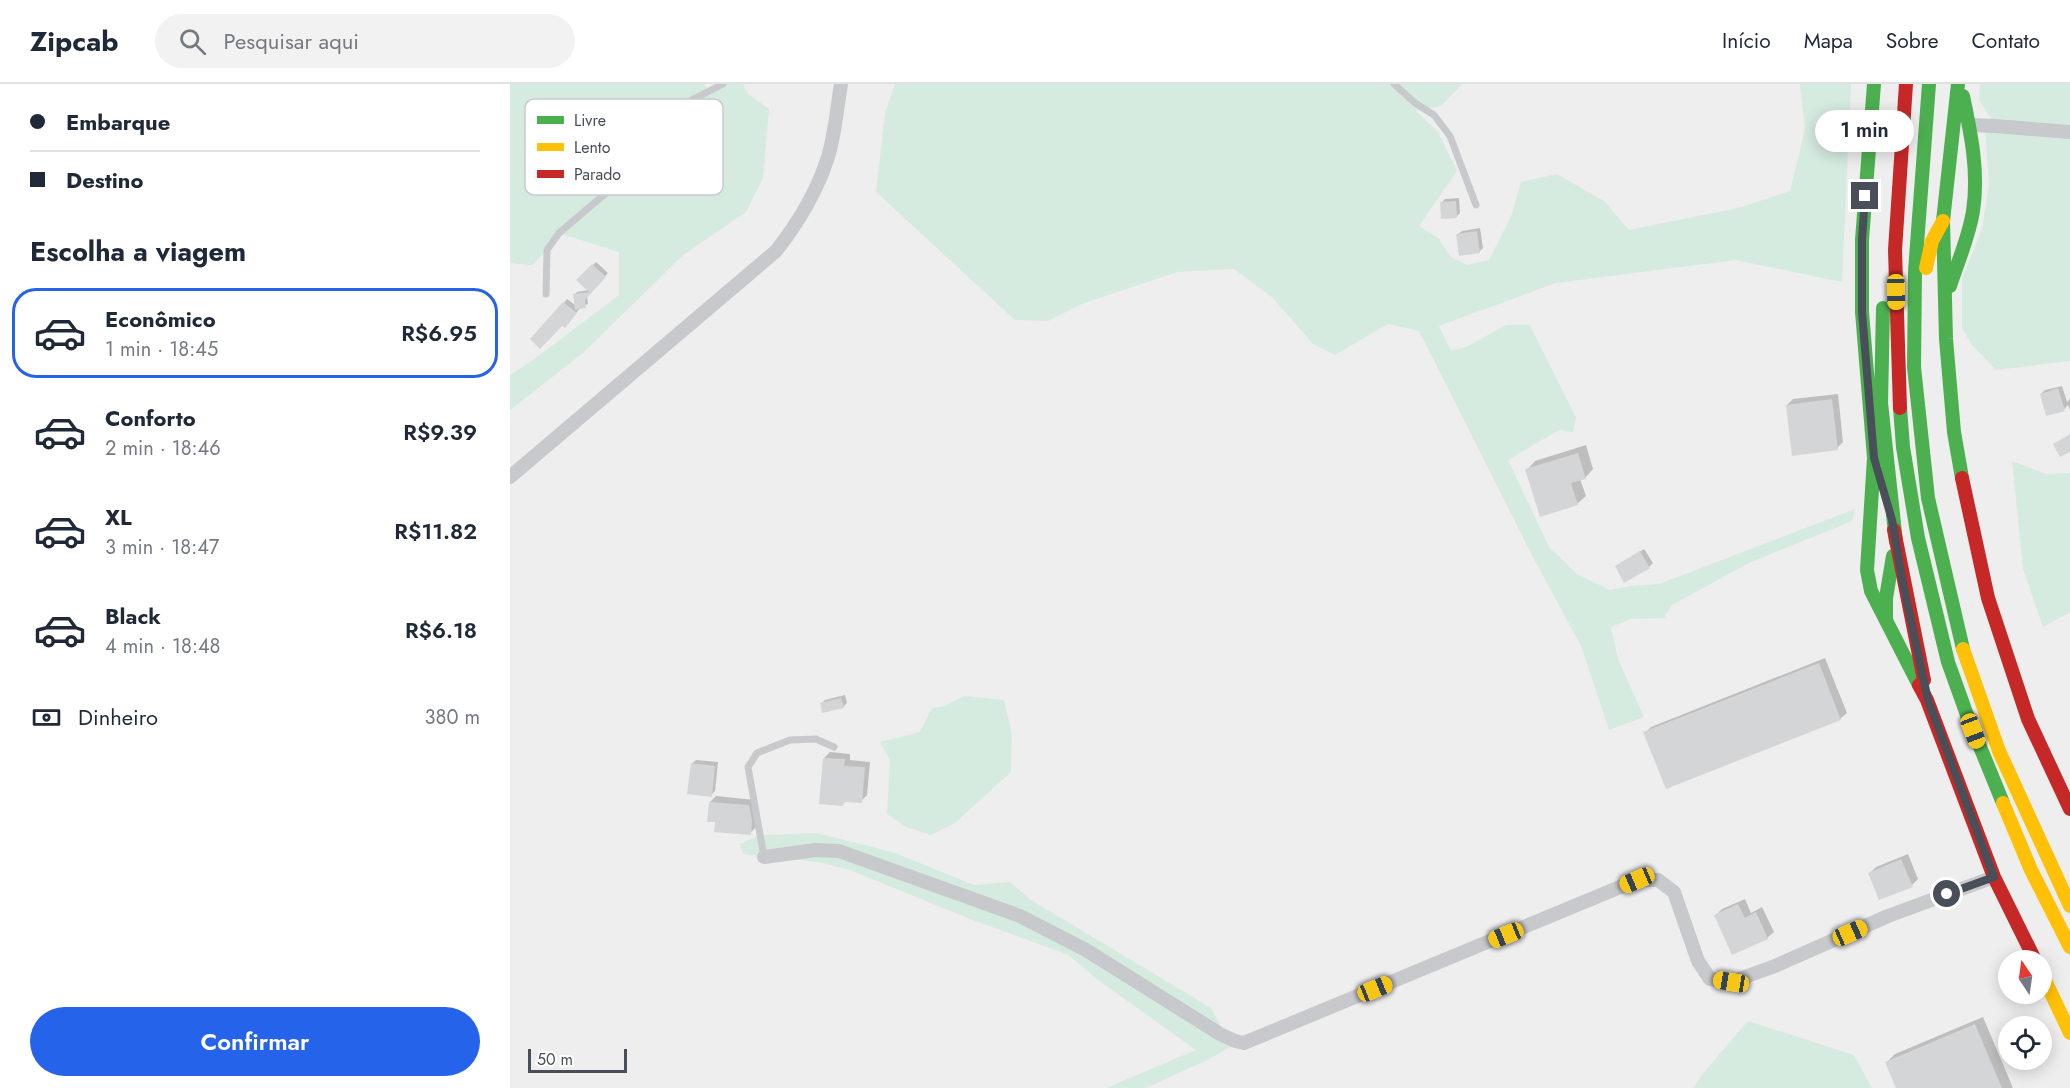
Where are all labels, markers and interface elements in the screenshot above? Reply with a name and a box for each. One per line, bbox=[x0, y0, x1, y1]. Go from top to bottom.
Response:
search box bbox=[155, 14, 575, 68]
text: Zipcab bbox=[30, 21, 119, 62]
icon: search bbox=[176, 25, 209, 58]
text: Pesquisar aqui bbox=[224, 25, 359, 57]
text: Início bbox=[1722, 26, 1771, 56]
text: Mapa bbox=[1804, 26, 1853, 56]
text: Sobre bbox=[1886, 26, 1938, 56]
text: Contato bbox=[1971, 26, 2040, 56]
legend bbox=[525, 99, 723, 195]
text: Embarque bbox=[66, 106, 170, 138]
text: Livre bbox=[574, 109, 606, 132]
callout: 1 min bbox=[1816, 109, 1914, 151]
text: 1 min bbox=[1840, 116, 1889, 145]
text: Lento bbox=[574, 136, 611, 159]
text: Parado bbox=[574, 163, 621, 186]
text: Destino bbox=[66, 164, 143, 196]
route end bbox=[1851, 182, 1878, 209]
text: Escolha a viagem bbox=[30, 232, 246, 271]
car bbox=[1887, 274, 1905, 310]
text: Econômico bbox=[105, 303, 216, 335]
icon: car bbox=[33, 306, 87, 360]
text: R$6.95 bbox=[401, 317, 477, 349]
text: 1 min · 18:45 bbox=[105, 335, 218, 364]
text: Conforto bbox=[105, 402, 196, 434]
icon: car bbox=[33, 405, 87, 459]
text: R$9.39 bbox=[403, 416, 477, 448]
text: 2 min · 18:46 bbox=[105, 434, 221, 463]
text: XL bbox=[105, 501, 132, 533]
icon: car bbox=[33, 504, 87, 558]
text: R$11.82 bbox=[394, 515, 477, 547]
text: 3 min · 18:47 bbox=[105, 533, 219, 562]
text: Black bbox=[105, 600, 161, 632]
icon: car bbox=[33, 603, 87, 657]
text: R$6.18 bbox=[405, 614, 477, 646]
text: 4 min · 18:48 bbox=[105, 632, 220, 661]
icon: cash bbox=[30, 701, 63, 734]
text: Dinheiro bbox=[78, 701, 158, 733]
text: 380 m bbox=[425, 703, 480, 732]
car bbox=[1958, 711, 1988, 751]
car bbox=[1617, 865, 1657, 895]
route start bbox=[1933, 880, 1960, 907]
car bbox=[1830, 917, 1870, 949]
car bbox=[1486, 920, 1526, 950]
north arrow bbox=[1998, 950, 2052, 1004]
map controls bbox=[1998, 950, 2052, 1070]
car bbox=[1712, 970, 1750, 994]
car bbox=[1355, 974, 1395, 1004]
button: Confirmar bbox=[30, 1007, 480, 1076]
button: locate bbox=[1998, 1016, 2052, 1070]
scale bar bbox=[528, 1046, 627, 1074]
text: 50 m bbox=[537, 1048, 573, 1071]

